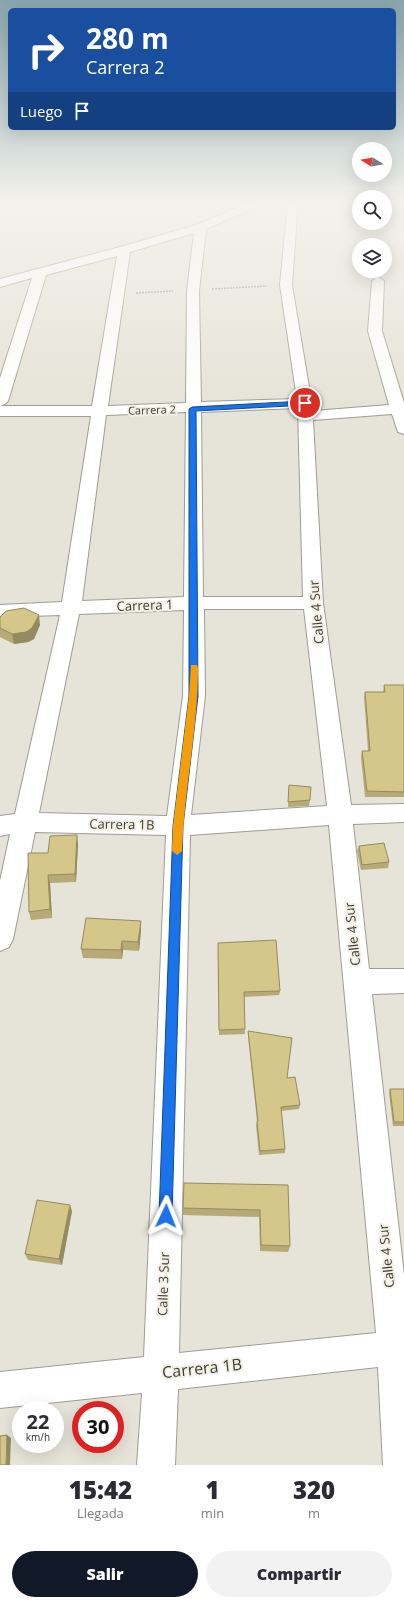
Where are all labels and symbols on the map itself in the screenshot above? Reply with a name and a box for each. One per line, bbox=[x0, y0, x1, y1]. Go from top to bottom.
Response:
north arrow bbox=[352, 142, 392, 182]
pin bbox=[288, 386, 322, 420]
street label: Carrera 2 bbox=[128, 401, 176, 418]
street label: Calle 4 Sur bbox=[304, 579, 328, 645]
street label: Carrera 1 bbox=[116, 595, 174, 615]
street label: Carrera 1B bbox=[89, 814, 155, 834]
street label: Calle 4 Sur bbox=[340, 901, 364, 967]
position arrow bbox=[145, 1195, 187, 1237]
street label: Calle 4 Sur bbox=[374, 1223, 398, 1289]
street label: Calle 3 Sur bbox=[153, 1251, 173, 1316]
street label: Carrera 1B bbox=[161, 1353, 243, 1383]
speed limit sign: 30 bbox=[72, 1401, 124, 1453]

